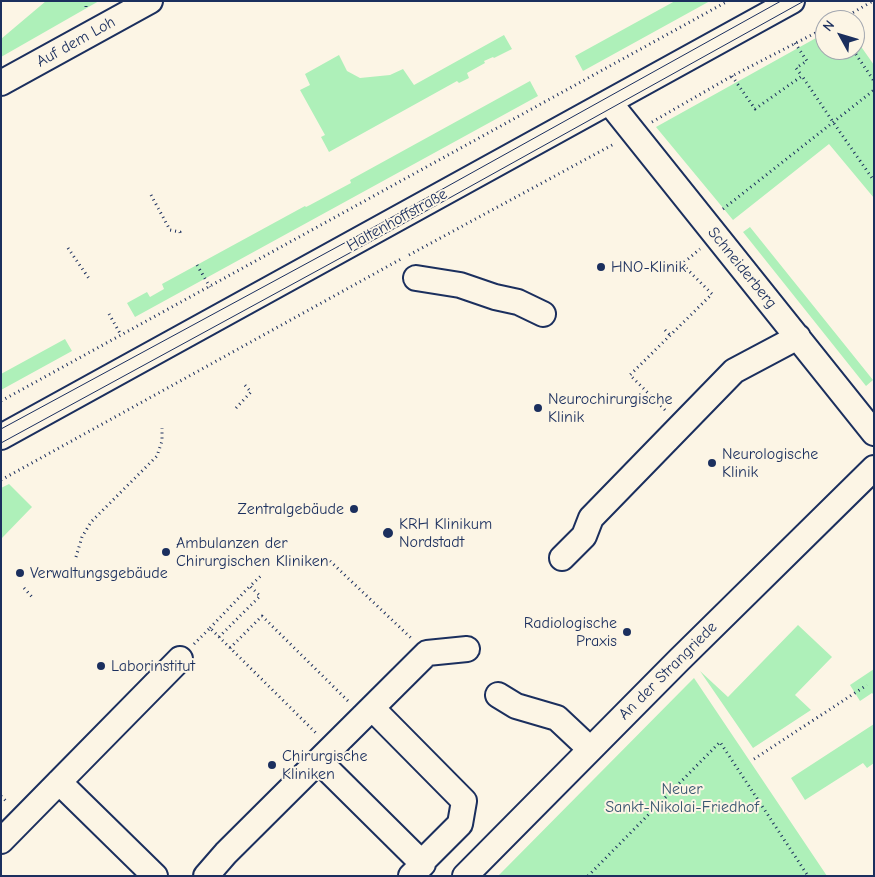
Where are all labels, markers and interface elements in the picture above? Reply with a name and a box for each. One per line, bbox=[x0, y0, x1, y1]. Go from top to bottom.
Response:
north arrow bbox=[815, 10, 865, 60]
street label: Auf dem Loh bbox=[33, 12, 119, 72]
text: N bbox=[819, 17, 838, 35]
street label: Haltenhoffstraße bbox=[343, 184, 451, 256]
street label: Schneiderberg bbox=[703, 223, 781, 313]
place label: HNO-Klinik bbox=[611, 257, 686, 277]
marker: HNO-Klinik bbox=[595, 261, 607, 273]
place label: Neurochirurgische Klinik bbox=[548, 389, 673, 427]
marker: Neurochirurgische Klinik bbox=[532, 402, 544, 414]
place label: Neurologische Klinik bbox=[722, 444, 818, 482]
marker: Neurologische Klinik bbox=[706, 457, 718, 469]
place label: Zentralgebäude bbox=[237, 499, 344, 519]
marker: Zentralgebäude bbox=[348, 503, 360, 515]
place label: KRH Klinikum Nordstadt bbox=[399, 514, 492, 552]
marker: KRH Klinikum Nordstadt bbox=[381, 526, 395, 540]
place label: Ambulanzen der Chirurgischen Kliniken bbox=[176, 533, 328, 571]
marker: Ambulanzen der Chirurgischen Kliniken bbox=[160, 546, 172, 558]
place label: Verwaltungsgebäude bbox=[30, 563, 168, 583]
marker: Verwaltungsgebäude bbox=[14, 567, 26, 579]
place label: Radiologische Praxis bbox=[524, 613, 617, 651]
street label: An der Strangriede bbox=[615, 618, 721, 724]
marker: Radiologische Praxis bbox=[621, 626, 633, 638]
place label: Laborinstitut bbox=[111, 656, 195, 676]
marker: Laborinstitut bbox=[95, 660, 107, 672]
place label: Chirurgische Kliniken bbox=[282, 746, 367, 784]
marker: Chirurgische Kliniken bbox=[266, 759, 278, 771]
park label: Neuer Sankt-Nikolai-Friedhof bbox=[605, 779, 759, 817]

